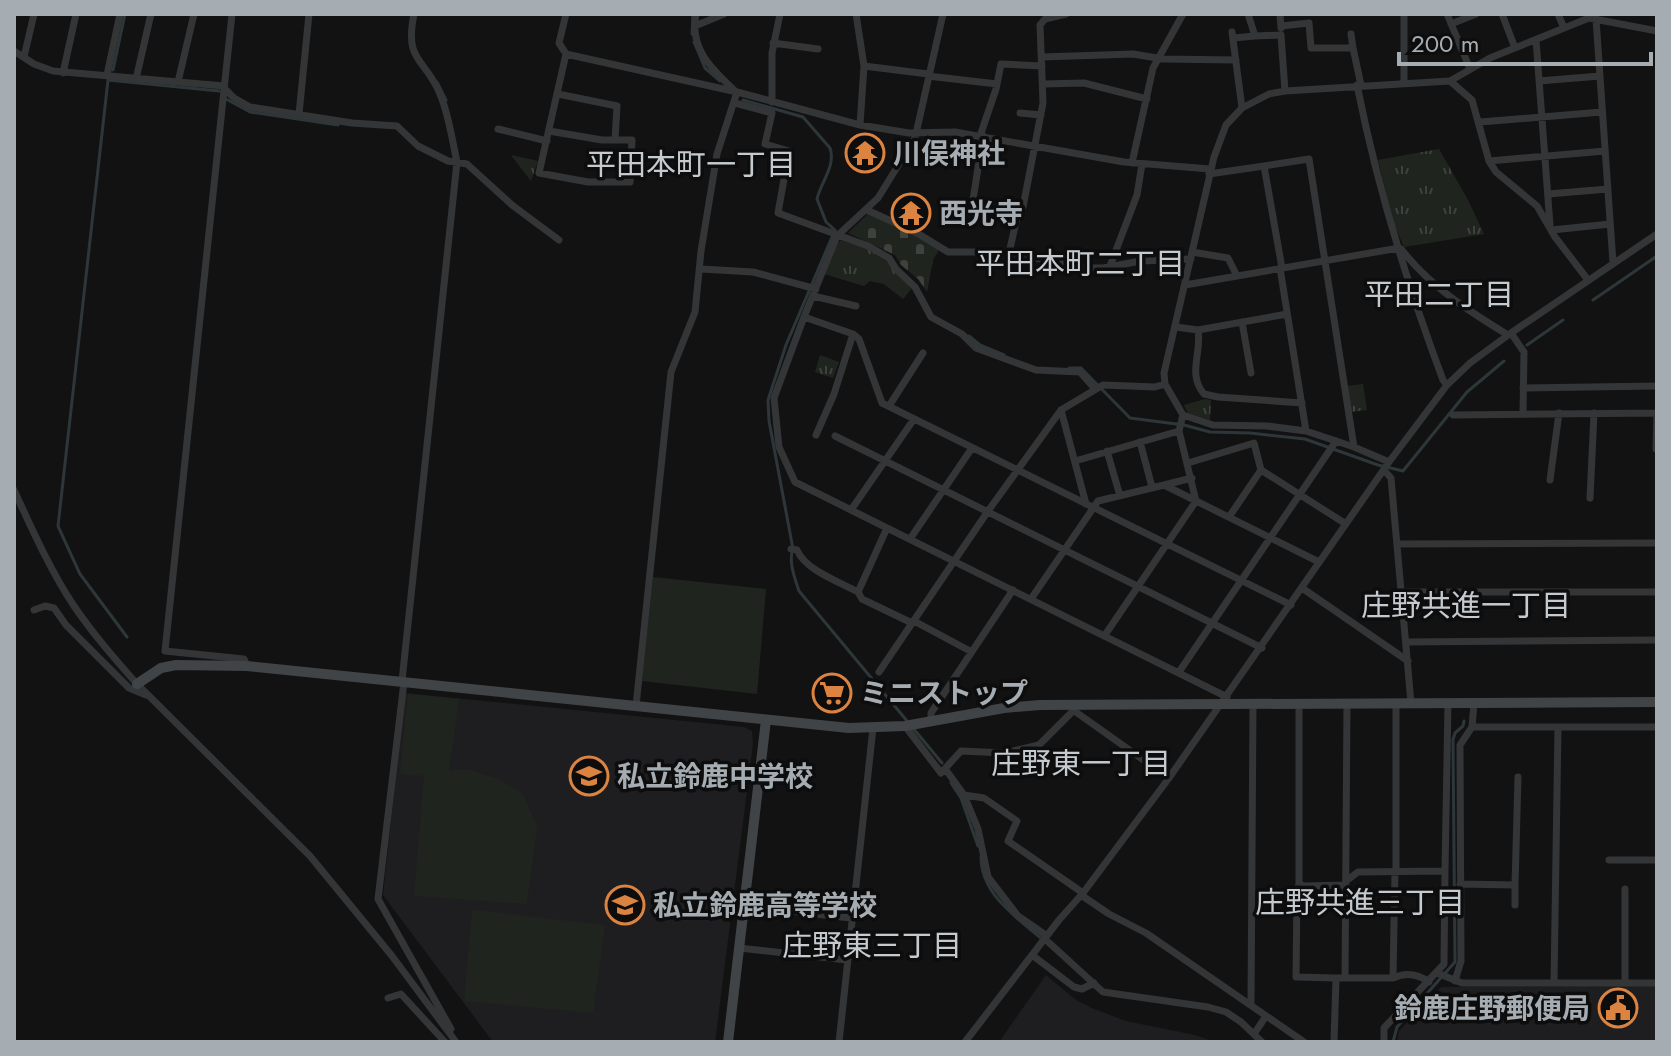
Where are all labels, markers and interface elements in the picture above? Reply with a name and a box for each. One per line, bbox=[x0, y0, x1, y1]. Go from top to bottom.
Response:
scale bar bbox=[1399, 16, 1651, 66]
text: 200 m bbox=[1411, 26, 1479, 61]
temple icon: 川俣神社 bbox=[844, 132, 886, 174]
place label: 川俣神社 bbox=[893, 133, 1005, 174]
district label: 平田本町一丁目 bbox=[586, 143, 796, 186]
temple icon: 西光寺 bbox=[890, 192, 932, 234]
place label: 西光寺 bbox=[939, 193, 1023, 234]
district label: 平田本町二丁目 bbox=[975, 242, 1185, 285]
district label: 平田二丁目 bbox=[1364, 273, 1514, 316]
district label: 庄野共進一丁目 bbox=[1361, 584, 1571, 627]
supermarket icon: ミニストップ bbox=[811, 672, 853, 714]
place label: ミニストップ bbox=[860, 673, 1028, 714]
district label: 庄野東一丁目 bbox=[991, 742, 1171, 785]
school or university icon: 私立鈴鹿中学校 bbox=[568, 755, 610, 797]
place label: 私立鈴鹿中学校 bbox=[617, 756, 813, 797]
district label: 庄野共進三丁目 bbox=[1255, 881, 1465, 924]
school or university icon: 私立鈴鹿高等学校 bbox=[604, 884, 646, 926]
place label: 私立鈴鹿高等学校 bbox=[653, 885, 877, 926]
district label: 庄野東三丁目 bbox=[782, 924, 962, 967]
public building icon: 鈴鹿庄野郵便局 bbox=[1597, 987, 1639, 1029]
place label: 鈴鹿庄野郵便局 bbox=[1394, 988, 1590, 1029]

